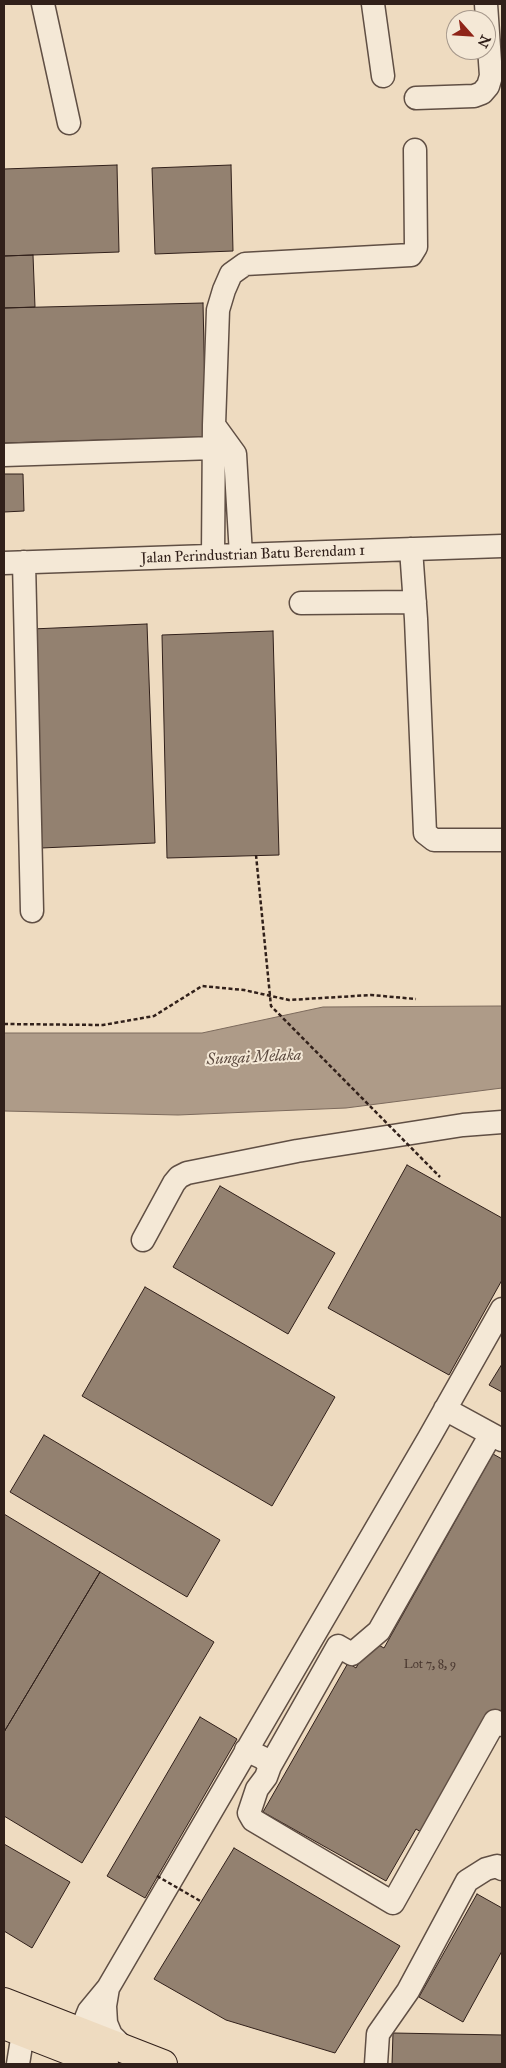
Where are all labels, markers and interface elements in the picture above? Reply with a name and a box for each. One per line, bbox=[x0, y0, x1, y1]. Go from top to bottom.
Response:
north arrow bbox=[446, 10, 496, 60]
text: N bbox=[474, 32, 494, 50]
street label: Jalan Perindustrian Batu Berendam 1 bbox=[141, 542, 365, 568]
water label: Sungai Melaka bbox=[206, 1046, 302, 1070]
house number: Lot 7, 8, 9 bbox=[404, 1658, 456, 1672]

